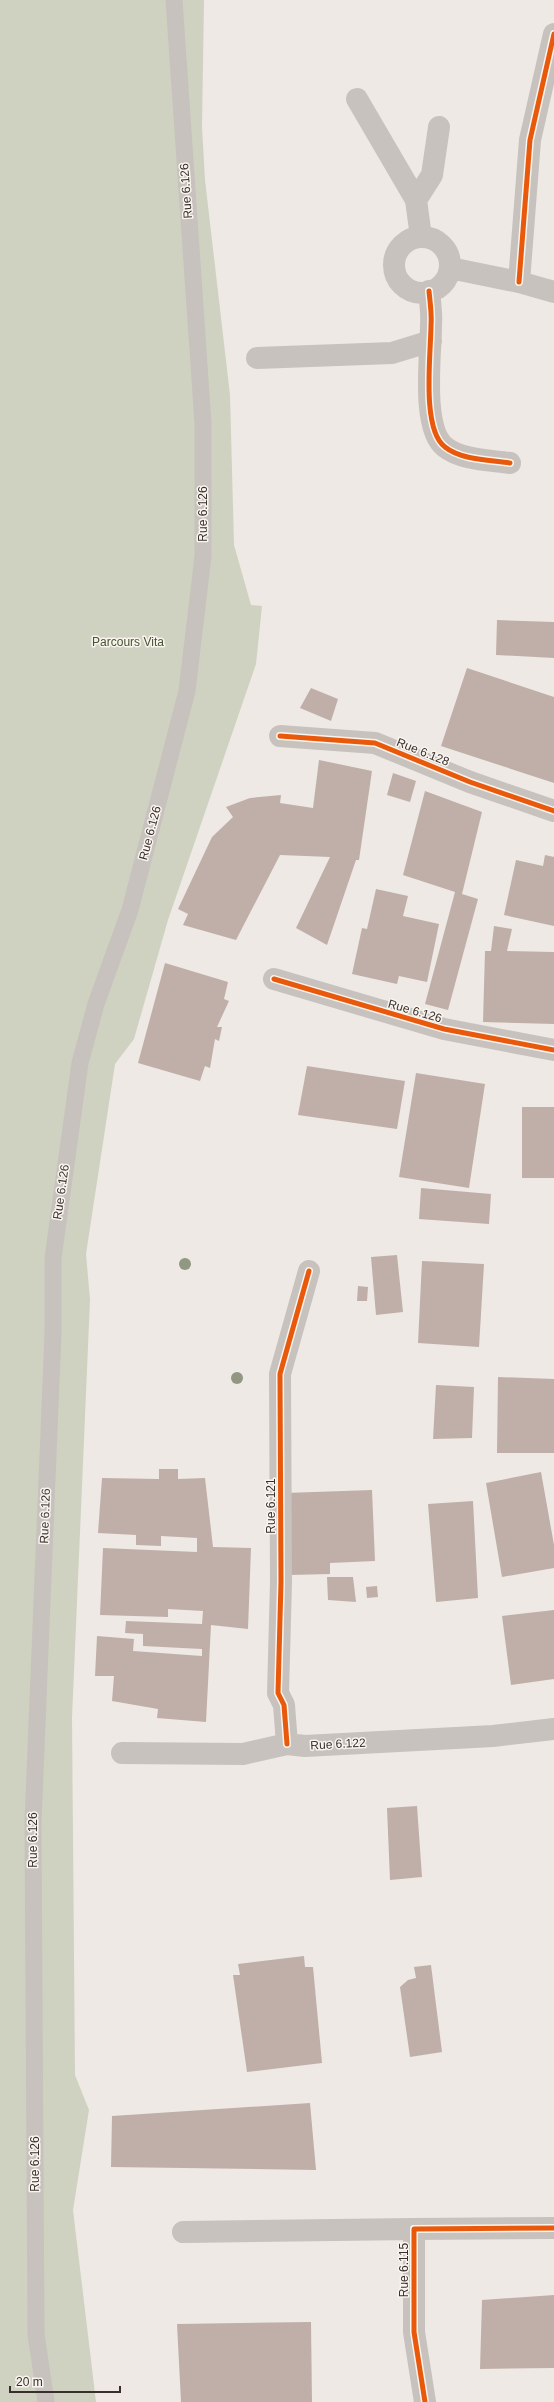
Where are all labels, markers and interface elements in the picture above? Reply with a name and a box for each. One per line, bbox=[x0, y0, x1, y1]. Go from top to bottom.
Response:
street label: Rue 6.126 bbox=[177, 163, 195, 219]
street label: Rue 6.126 bbox=[196, 486, 210, 542]
park label: Parcours Vita bbox=[92, 635, 164, 649]
street label: Rue 6.128 bbox=[395, 735, 452, 769]
street label: Rue 6.126 bbox=[136, 804, 164, 862]
street label: Rue 6.126 bbox=[386, 997, 444, 1025]
street label: Rue 6.126 bbox=[50, 1163, 72, 1220]
street label: Rue 6.121 bbox=[264, 1478, 278, 1534]
street label: Rue 6.126 bbox=[37, 1488, 53, 1544]
street label: Rue 6.122 bbox=[310, 1736, 366, 1752]
street label: Rue 6.126 bbox=[26, 1812, 40, 1868]
street label: Rue 6.126 bbox=[28, 2136, 42, 2192]
street label: Rue 6.115 bbox=[397, 2242, 411, 2297]
scale bar bbox=[10, 2368, 120, 2394]
text: 20 m bbox=[16, 2375, 43, 2389]

